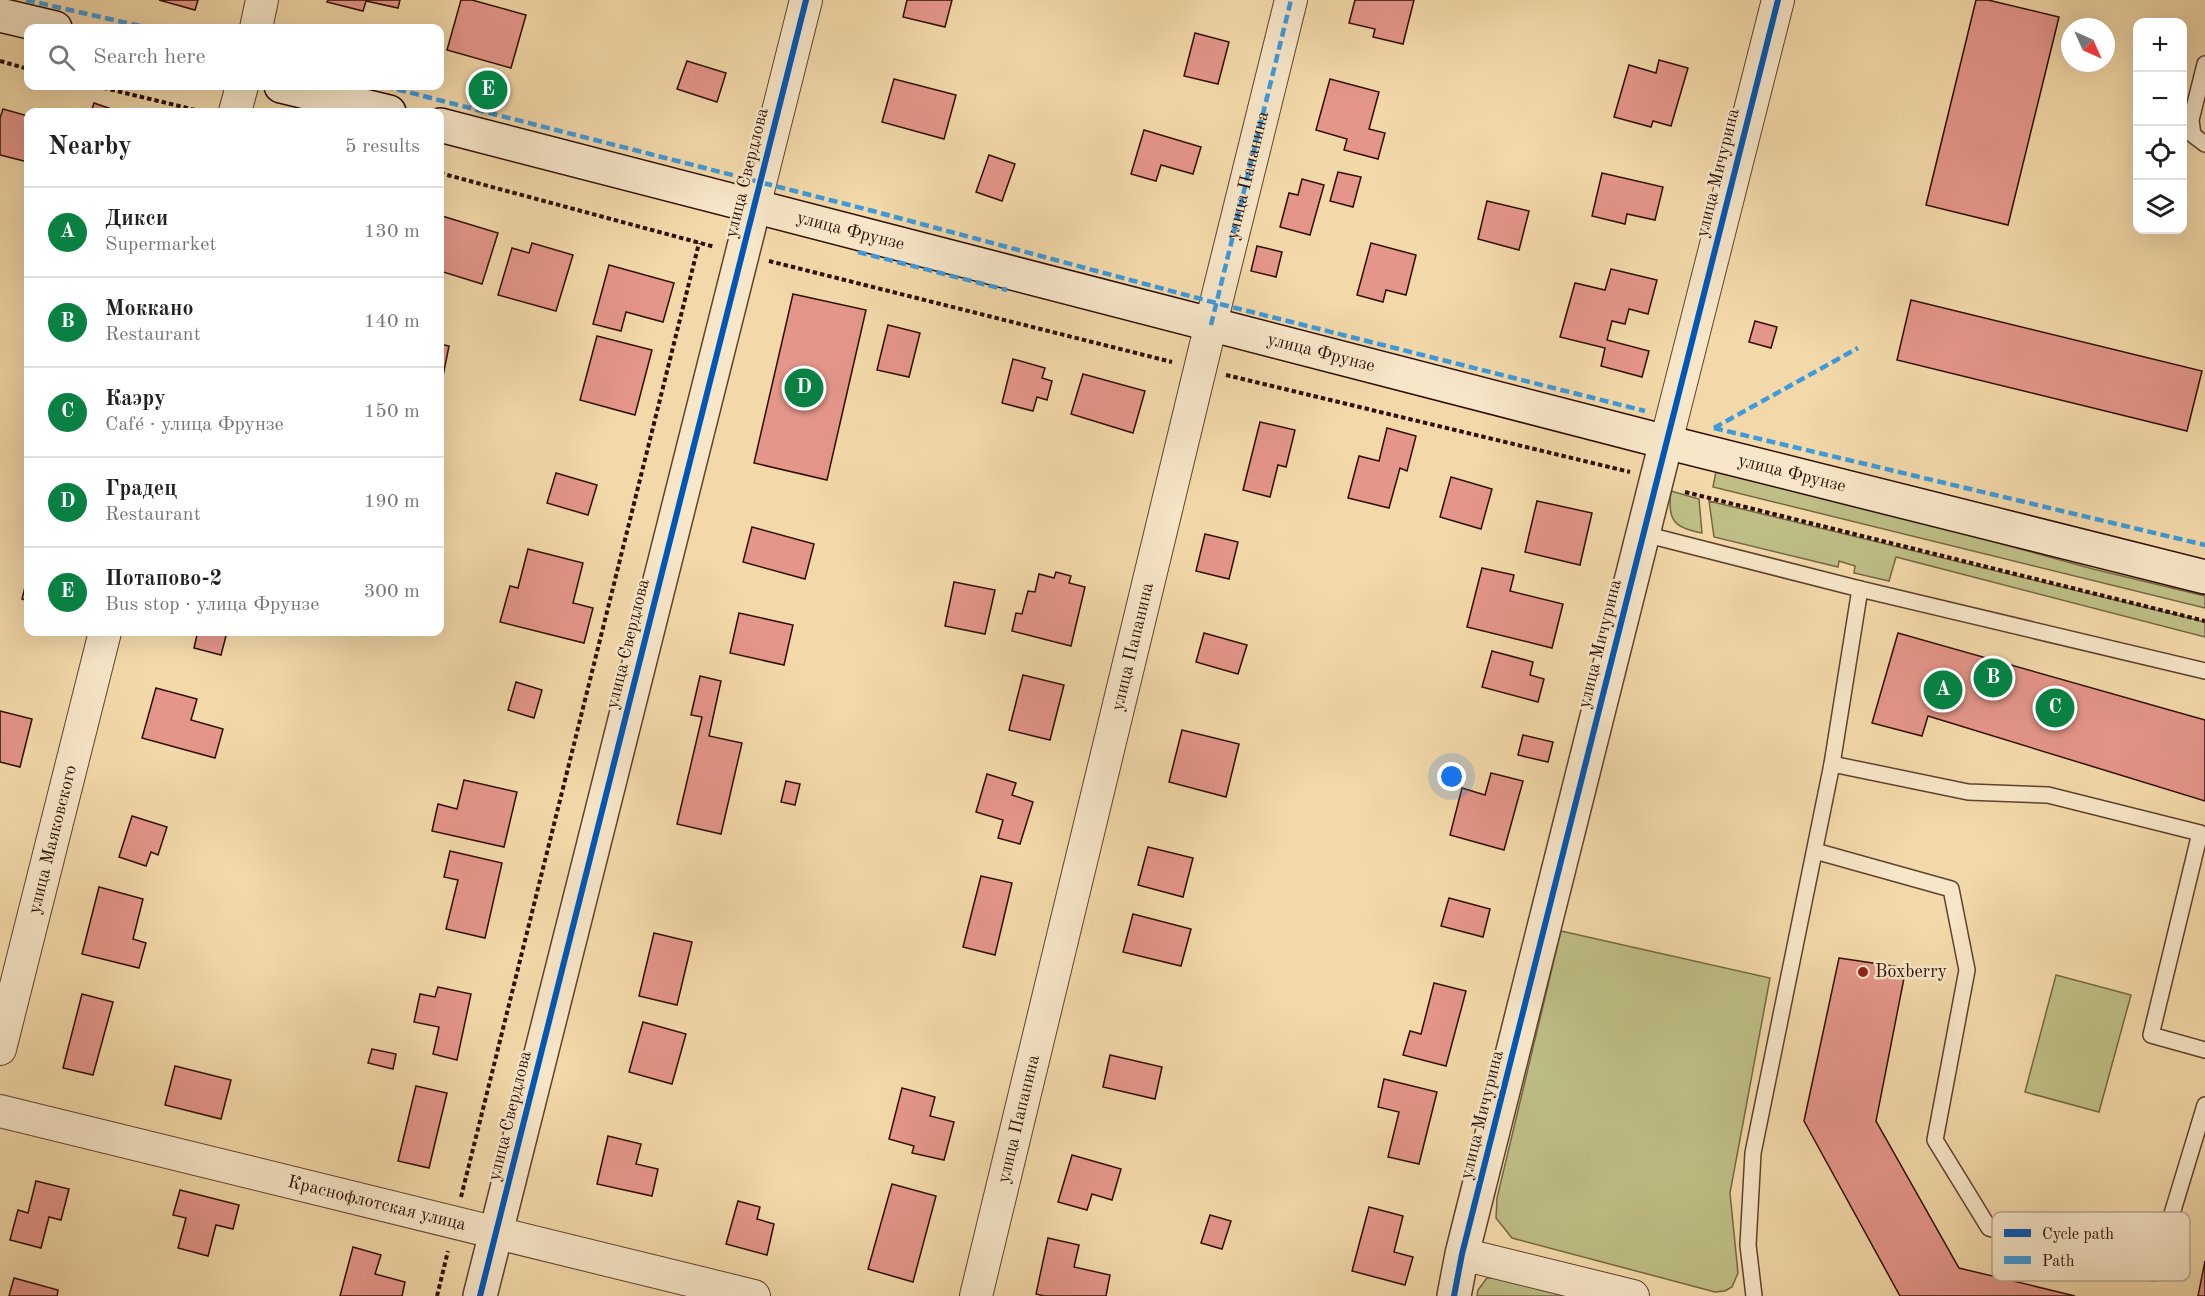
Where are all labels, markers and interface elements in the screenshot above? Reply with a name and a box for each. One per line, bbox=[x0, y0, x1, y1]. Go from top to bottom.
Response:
north arrow bbox=[2061, 18, 2115, 72]
map controls bbox=[2133, 18, 2187, 234]
button: + bbox=[2133, 18, 2187, 72]
search box bbox=[24, 24, 444, 90]
icon: search bbox=[45, 41, 78, 74]
text: Search here bbox=[93, 46, 206, 68]
pin: E bbox=[468, 68, 508, 112]
button: − bbox=[2133, 72, 2187, 126]
street label: улица Свердлова bbox=[722, 106, 772, 240]
street label: улица Мичурина bbox=[1693, 107, 1743, 239]
street label: улица Папанина bbox=[1223, 109, 1272, 241]
button: locate bbox=[2133, 126, 2187, 180]
text: Nearby bbox=[48, 134, 132, 160]
text: 5 results bbox=[345, 137, 420, 157]
button: layers bbox=[2133, 180, 2187, 234]
text: Дикси bbox=[105, 208, 168, 230]
street label: улица Фрунзе bbox=[795, 209, 906, 254]
text: A bbox=[60, 222, 75, 242]
text: 130 m bbox=[364, 222, 420, 242]
text: Supermarket bbox=[105, 235, 216, 255]
text: Моккано bbox=[105, 298, 194, 320]
text: B bbox=[60, 312, 75, 332]
text: 140 m bbox=[364, 312, 420, 332]
text: Restaurant bbox=[105, 325, 201, 345]
street label: улица Фрунзе bbox=[1265, 330, 1377, 375]
pin: D bbox=[784, 366, 824, 410]
text: Каэру bbox=[105, 388, 166, 410]
text: C bbox=[61, 402, 74, 422]
text: 150 m bbox=[364, 402, 420, 422]
text: Café · улица Фрунзе bbox=[105, 415, 284, 435]
street label: улица Фрунзе bbox=[1736, 451, 1848, 496]
text: Градец bbox=[105, 478, 177, 500]
text: D bbox=[60, 492, 75, 512]
text: 190 m bbox=[364, 492, 420, 512]
text: Restaurant bbox=[105, 505, 201, 525]
text: Потапово-2 bbox=[105, 568, 222, 590]
street label: улица Свердлова bbox=[603, 577, 653, 711]
street label: улица Мичурина bbox=[1575, 578, 1625, 710]
street label: улица Папанина bbox=[1109, 581, 1157, 713]
text: E bbox=[61, 582, 74, 602]
text: 300 m bbox=[364, 582, 420, 602]
text: Bus stop · улица Фрунзе bbox=[105, 595, 319, 615]
pin: B bbox=[1974, 656, 2012, 700]
pin: A bbox=[1924, 668, 1962, 712]
pin: C bbox=[2036, 686, 2074, 730]
your location bbox=[1437, 762, 1466, 791]
street label: улица Маяковского bbox=[25, 763, 80, 916]
place label: Boxberry bbox=[1875, 963, 1948, 981]
marker: Boxberry bbox=[1856, 965, 1870, 979]
street label: улица Свердлова bbox=[485, 1049, 535, 1183]
street label: улица Мичурина bbox=[1457, 1049, 1507, 1181]
street label: улица Папанина bbox=[995, 1053, 1043, 1185]
street label: Краснофлотская улица bbox=[286, 1173, 468, 1234]
legend bbox=[1992, 1212, 2190, 1281]
text: Cycle path bbox=[2042, 1227, 2114, 1243]
text: Path bbox=[2042, 1254, 2075, 1270]

